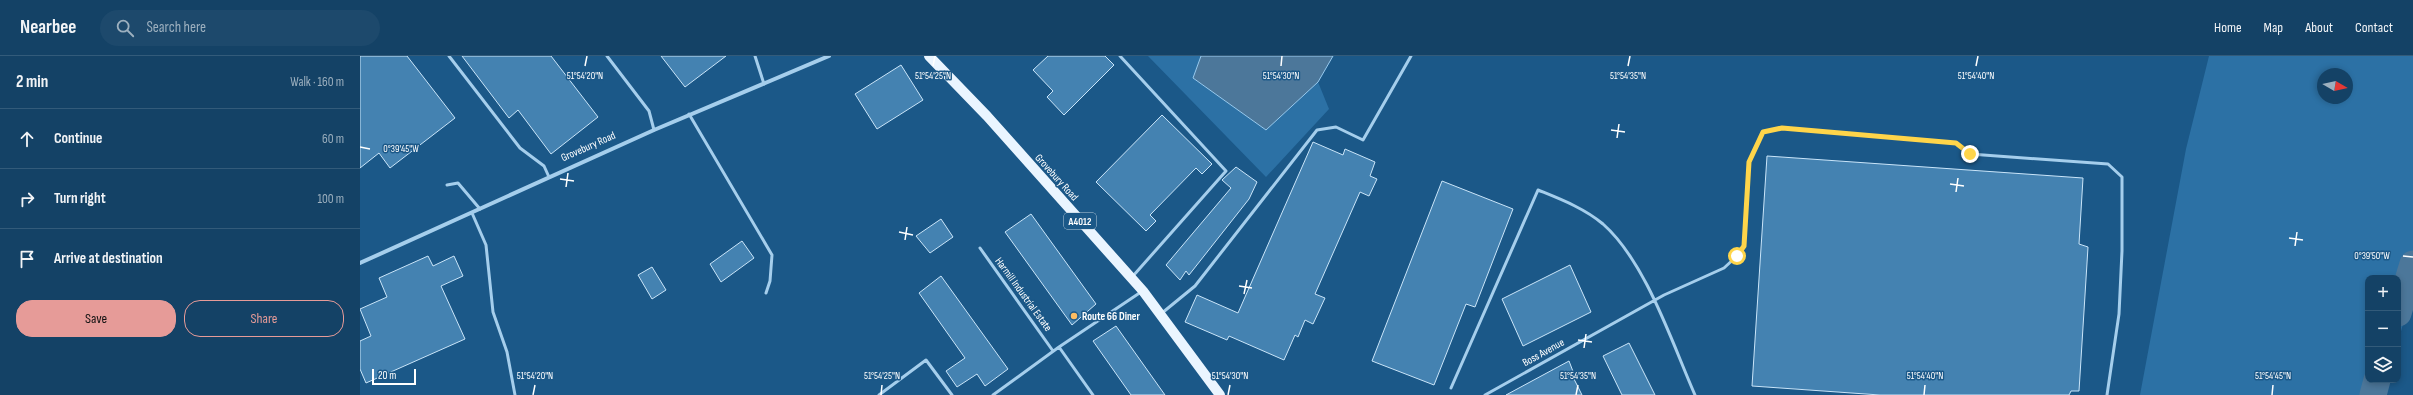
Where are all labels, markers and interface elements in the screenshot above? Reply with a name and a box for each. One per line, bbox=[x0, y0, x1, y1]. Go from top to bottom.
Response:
search box bbox=[100, 10, 380, 46]
text: Nearbee bbox=[20, 16, 76, 39]
icon: search bbox=[114, 17, 136, 39]
text: Search here bbox=[146, 18, 206, 37]
text: Home bbox=[2214, 19, 2242, 36]
text: Map bbox=[2264, 19, 2283, 36]
text: About bbox=[2305, 19, 2333, 36]
text: Contact bbox=[2355, 19, 2393, 36]
north arrow bbox=[2317, 68, 2353, 104]
text: 51°54'20"N bbox=[567, 70, 603, 82]
text: 51°54'25"N bbox=[915, 70, 951, 82]
text: 51°54'30"N bbox=[1263, 70, 1299, 82]
text: 51°54'35"N bbox=[1610, 70, 1646, 82]
text: 51°54'40"N bbox=[1958, 70, 1994, 82]
text: 2 min bbox=[16, 72, 48, 92]
text: Walk · 160 m bbox=[290, 74, 344, 90]
icon: ahead bbox=[16, 128, 38, 150]
street label: Grovebury Road bbox=[559, 128, 618, 164]
text: Continue bbox=[54, 129, 103, 148]
text: 60 m bbox=[322, 131, 344, 147]
text: 0°39'45"W bbox=[383, 143, 419, 155]
route end bbox=[1961, 145, 1979, 163]
street label: Grovebury Road bbox=[1032, 151, 1081, 204]
icon: right bbox=[16, 188, 38, 210]
text: Turn right bbox=[54, 189, 106, 208]
text: 100 m bbox=[317, 191, 344, 207]
road number: A4012 bbox=[1064, 213, 1096, 229]
route start bbox=[1728, 247, 1746, 265]
icon: arrive bbox=[16, 248, 38, 270]
text: Arrive at destination bbox=[54, 249, 163, 268]
text: 0°39'50"W bbox=[2354, 250, 2390, 262]
street label: Harmill Industrial Estate bbox=[992, 255, 1055, 334]
map controls bbox=[2365, 275, 2401, 383]
button: + bbox=[2365, 275, 2401, 311]
button: Save bbox=[16, 300, 176, 337]
button: Share bbox=[184, 300, 344, 337]
place label: Route 66 Diner bbox=[1082, 310, 1140, 323]
marker: Route 66 Diner bbox=[1069, 311, 1079, 321]
button: − bbox=[2365, 311, 2401, 347]
street label: Boss Avenue bbox=[1520, 336, 1566, 369]
button: layers bbox=[2365, 347, 2401, 383]
scale bar bbox=[372, 367, 416, 386]
text: 20 m bbox=[378, 369, 396, 382]
text: 51°54'20"N bbox=[517, 370, 553, 382]
text: 51°54'25"N bbox=[864, 370, 900, 382]
text: 51°54'30"N bbox=[1212, 370, 1248, 382]
text: 51°54'35"N bbox=[1560, 370, 1596, 382]
text: 51°54'40"N bbox=[1907, 370, 1943, 382]
text: 51°54'45"N bbox=[2255, 370, 2291, 382]

